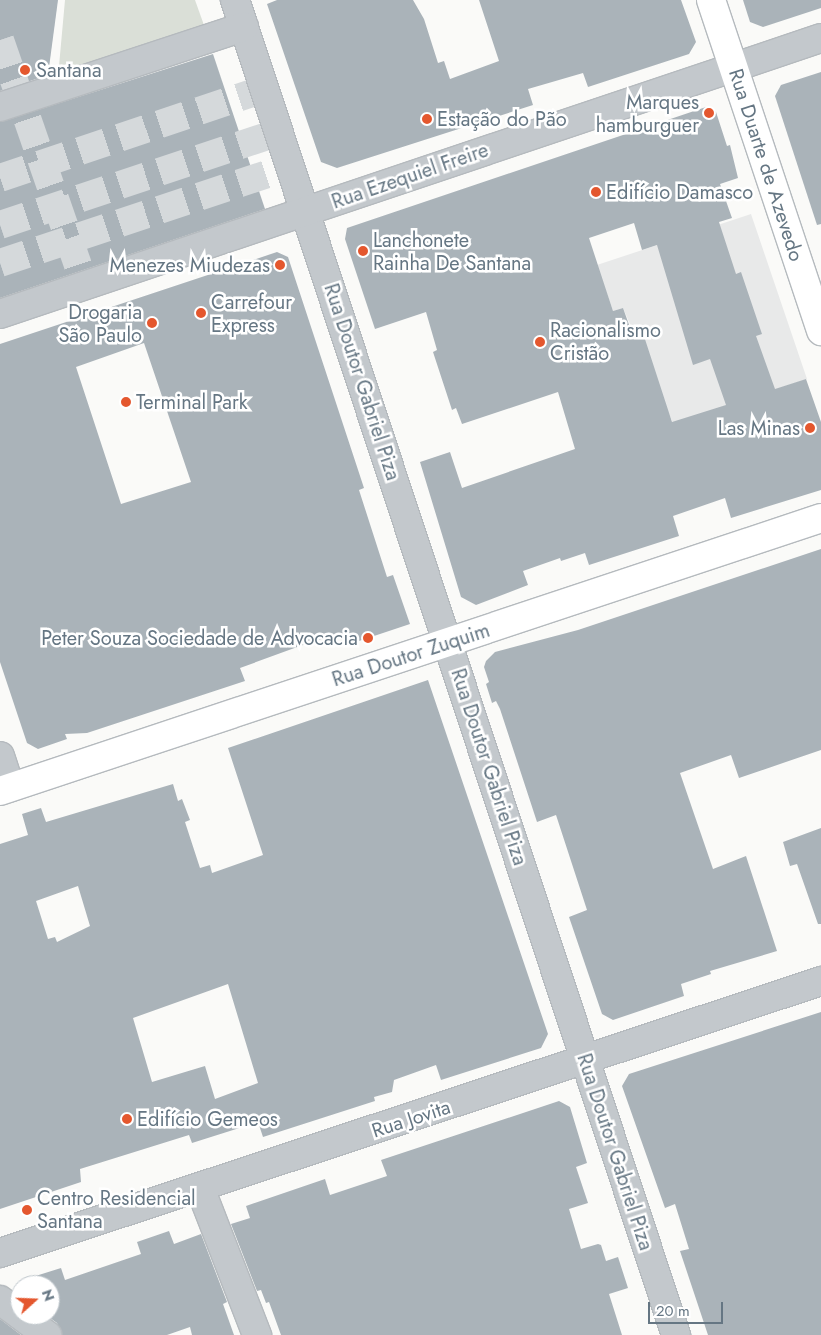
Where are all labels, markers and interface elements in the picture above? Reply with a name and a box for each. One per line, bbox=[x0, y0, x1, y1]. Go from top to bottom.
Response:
place label: Santana bbox=[36, 58, 102, 82]
marker: Santana bbox=[18, 63, 32, 77]
street label: Rua Duarte de Azevedo bbox=[724, 66, 808, 264]
place label: Marques hamburguer bbox=[596, 90, 699, 137]
place label: Estação do Pão bbox=[437, 107, 567, 131]
marker: Marques hamburguer bbox=[703, 107, 715, 119]
marker: Estação do Pão bbox=[421, 113, 433, 125]
street label: Rua Ezequiel Freire bbox=[329, 138, 491, 214]
place label: Edifício Damasco bbox=[606, 180, 753, 204]
marker: Edifício Damasco bbox=[590, 186, 602, 198]
place label: Lanchonete Rainha De Santana bbox=[373, 228, 531, 275]
marker: Lanchonete Rainha De Santana bbox=[357, 245, 369, 257]
place label: Menezes Miudezas bbox=[110, 253, 270, 277]
marker: Menezes Miudezas bbox=[274, 259, 286, 271]
street label: Rua Doutor Gabriel Piza bbox=[319, 281, 405, 483]
place label: Carrefour Express bbox=[211, 290, 292, 337]
place label: Drogaria São Paulo bbox=[58, 300, 142, 347]
marker: Carrefour Express bbox=[195, 307, 207, 319]
marker: Drogaria São Paulo bbox=[146, 317, 158, 329]
place label: Racionalismo Cristão bbox=[550, 319, 661, 366]
marker: Racionalismo Cristão bbox=[534, 336, 546, 348]
place label: Terminal Park bbox=[136, 390, 248, 414]
marker: Terminal Park bbox=[120, 396, 132, 408]
place label: Las Minas bbox=[718, 416, 800, 440]
marker: Las Minas bbox=[804, 422, 816, 434]
street label: Rua Doutor Zuquim bbox=[329, 618, 493, 692]
place label: Peter Souza Sociedade de Advocacia bbox=[41, 626, 358, 650]
marker: Peter Souza Sociedade de Advocacia bbox=[362, 632, 374, 644]
street label: Rua Doutor Gabriel Piza bbox=[446, 666, 532, 868]
street label: Rua Doutor Gabriel Piza bbox=[572, 1051, 658, 1253]
street label: Rua Jovita bbox=[369, 1095, 453, 1143]
place label: Edifício Gemeos bbox=[137, 1107, 278, 1131]
marker: Edifício Gemeos bbox=[121, 1113, 133, 1125]
place label: Centro Residencial Santana bbox=[37, 1186, 196, 1233]
marker: Centro Residencial Santana bbox=[21, 1204, 33, 1216]
north arrow bbox=[10, 1275, 60, 1325]
text: N bbox=[37, 1287, 59, 1304]
scale bar bbox=[651, 1292, 726, 1324]
text: 20 m bbox=[656, 1300, 690, 1322]

